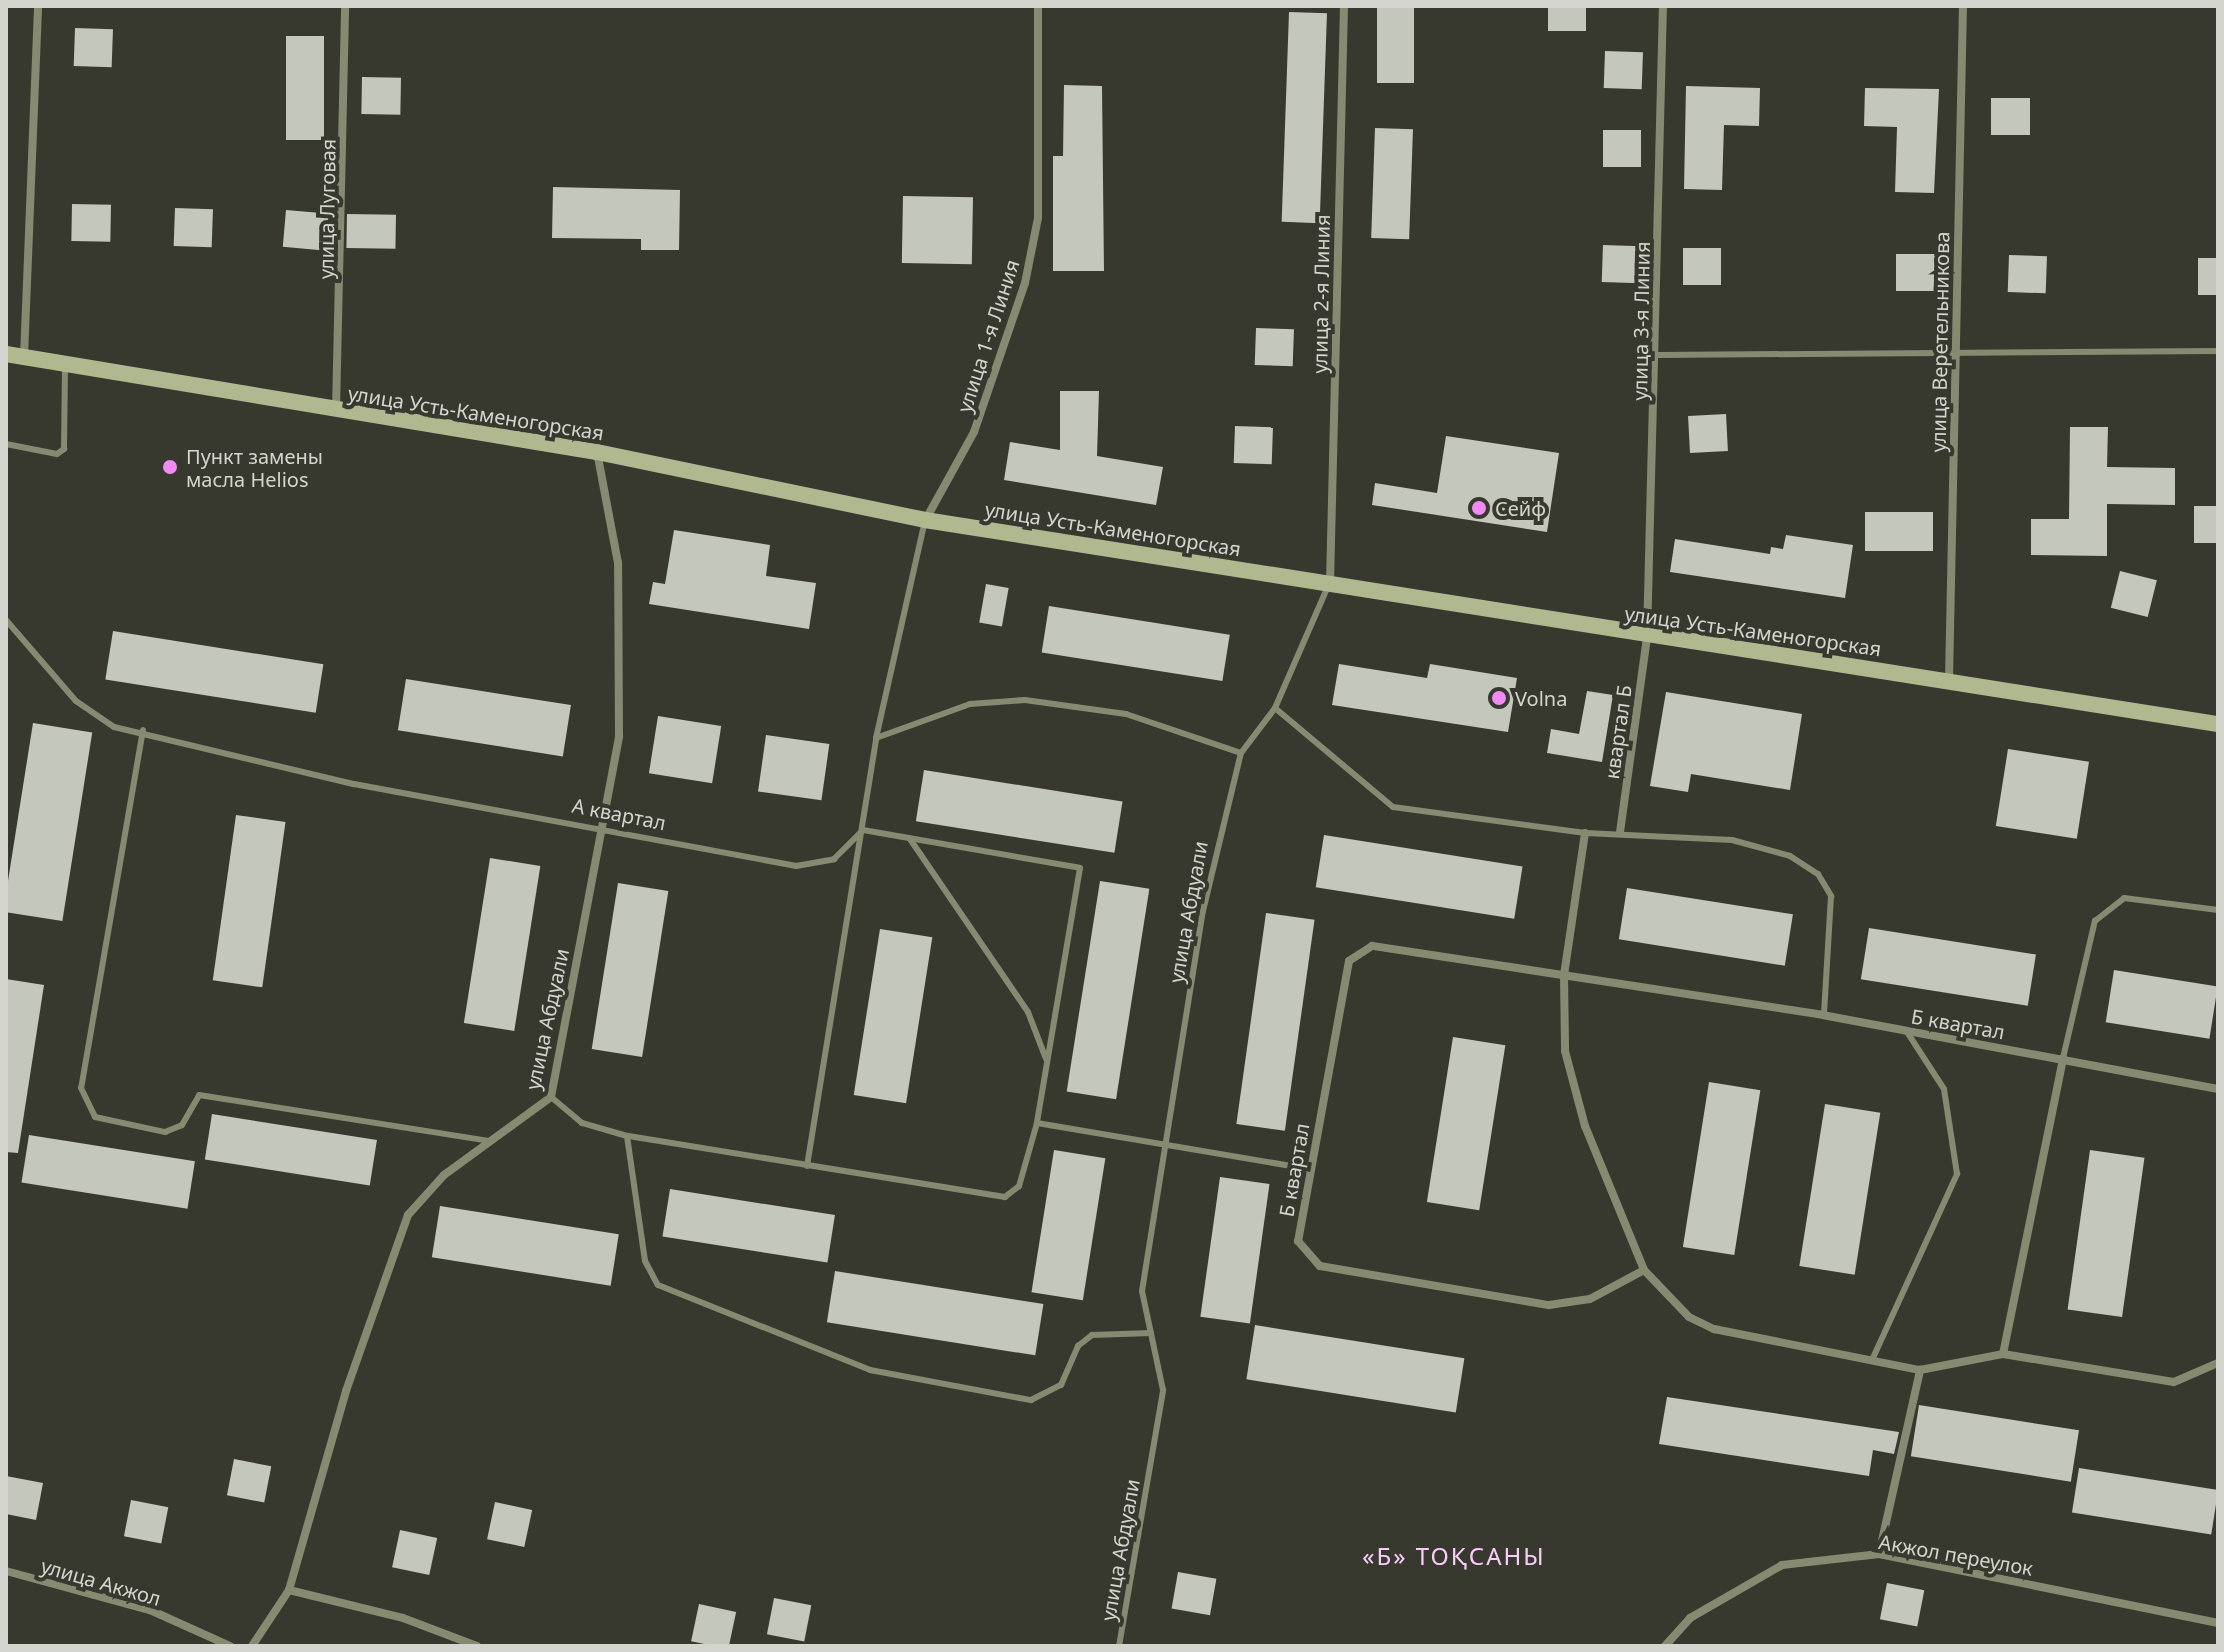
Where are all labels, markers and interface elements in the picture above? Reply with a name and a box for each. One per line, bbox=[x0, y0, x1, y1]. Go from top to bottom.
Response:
street label: улица Луговая bbox=[314, 139, 340, 279]
street label: улица 2-я Линия bbox=[1308, 214, 1334, 374]
street label: улица Веретельникова bbox=[1926, 231, 1954, 453]
street label: улица 3-я Линия bbox=[1628, 241, 1654, 401]
street label: улица 1-я Линия bbox=[952, 257, 1024, 415]
street label: улица Усть-Каменогорская bbox=[346, 381, 606, 445]
place label: Пункт замены масла Helios bbox=[186, 444, 323, 491]
marker: Пункт замены масла Helios bbox=[161, 458, 179, 476]
place label: Сейф bbox=[1495, 496, 1546, 520]
street label: улица Усть-Каменогорская bbox=[983, 497, 1243, 561]
marker: Сейф bbox=[1470, 499, 1488, 517]
street label: улица Усть-Каменогорская bbox=[1623, 601, 1883, 661]
street label: квартал Б bbox=[1600, 683, 1636, 781]
place label: Volna bbox=[1515, 686, 1567, 710]
marker: Volna bbox=[1490, 689, 1508, 707]
street label: А квартал bbox=[570, 793, 668, 835]
street label: улица Абдуали bbox=[1164, 839, 1212, 985]
street label: улица Абдуали bbox=[520, 946, 574, 1092]
street label: Б квартал bbox=[1909, 1004, 2007, 1044]
street label: Б квартал bbox=[1274, 1121, 1314, 1219]
street label: улица Абдуали bbox=[1096, 1477, 1144, 1623]
street label: Акжол переулок bbox=[1877, 1530, 2035, 1580]
district label: «Б» ТОҚСАНЫ bbox=[1362, 1542, 1546, 1570]
street label: улица Акжол bbox=[38, 1553, 164, 1611]

